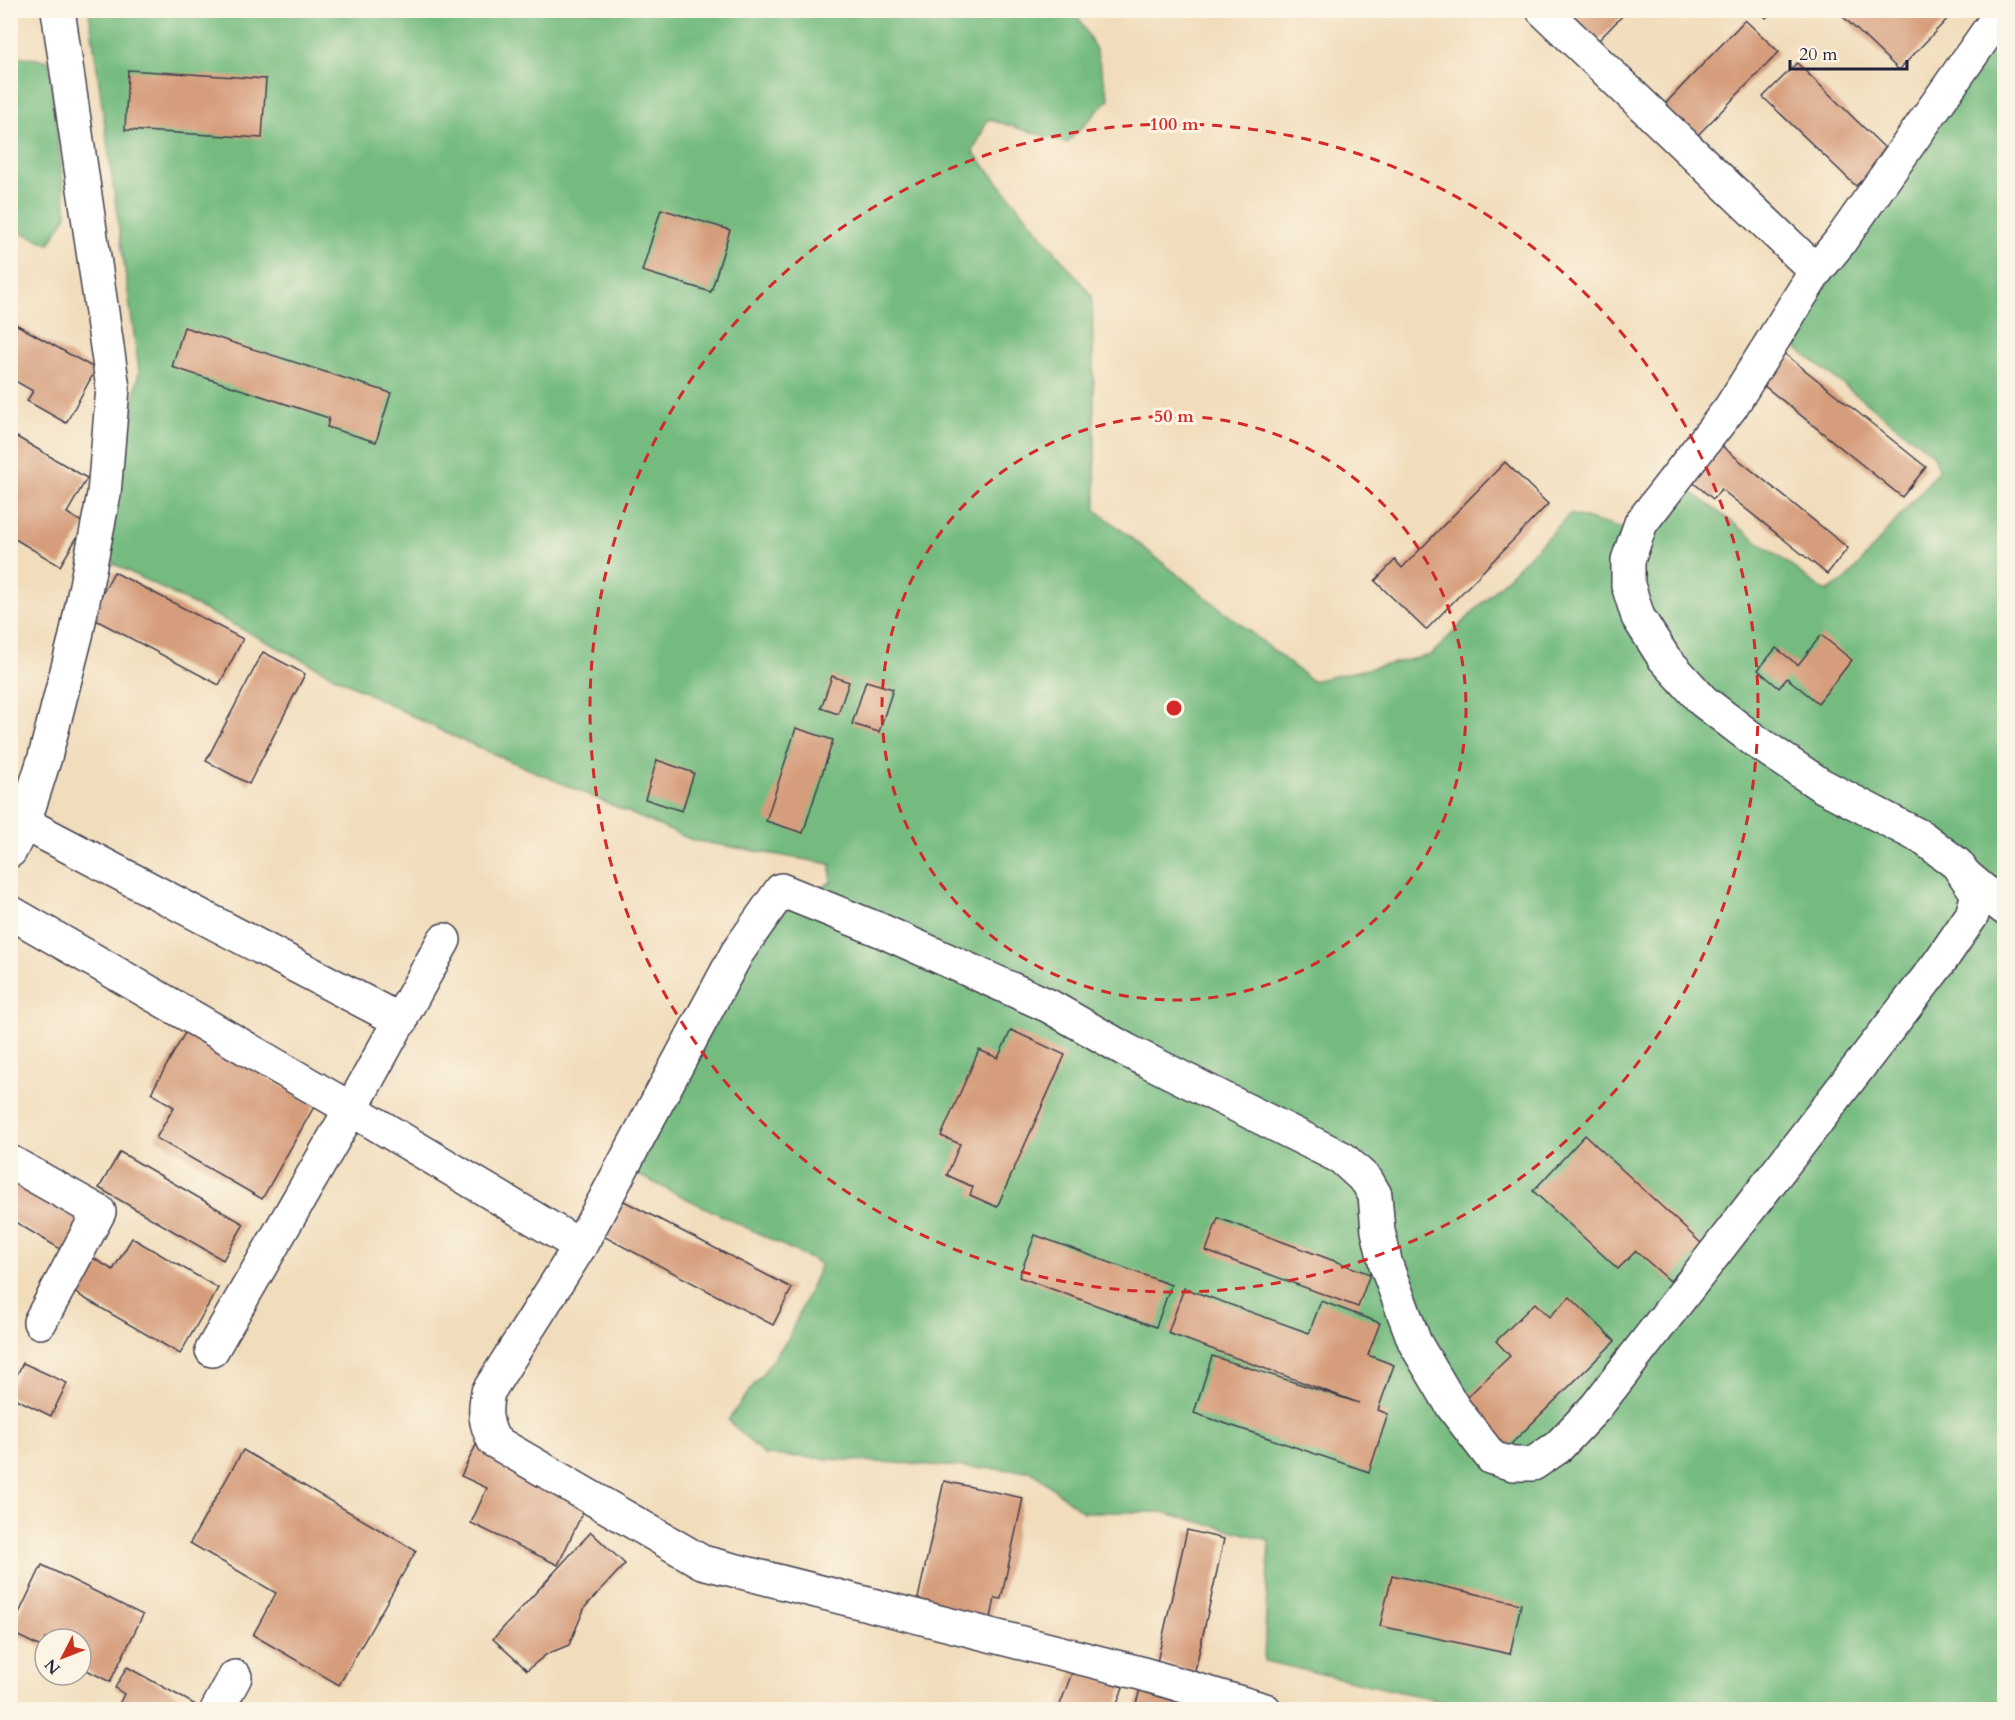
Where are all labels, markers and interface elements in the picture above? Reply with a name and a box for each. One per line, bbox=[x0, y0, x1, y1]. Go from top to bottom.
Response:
scale bar bbox=[1790, 33, 1907, 71]
text: 20 m bbox=[1799, 42, 1838, 67]
text: 100 m bbox=[1149, 112, 1199, 137]
text: 50 m bbox=[1154, 404, 1194, 429]
centre of rings bbox=[1164, 698, 1184, 718]
north arrow bbox=[33, 1627, 93, 1687]
text: N bbox=[40, 1654, 65, 1679]

